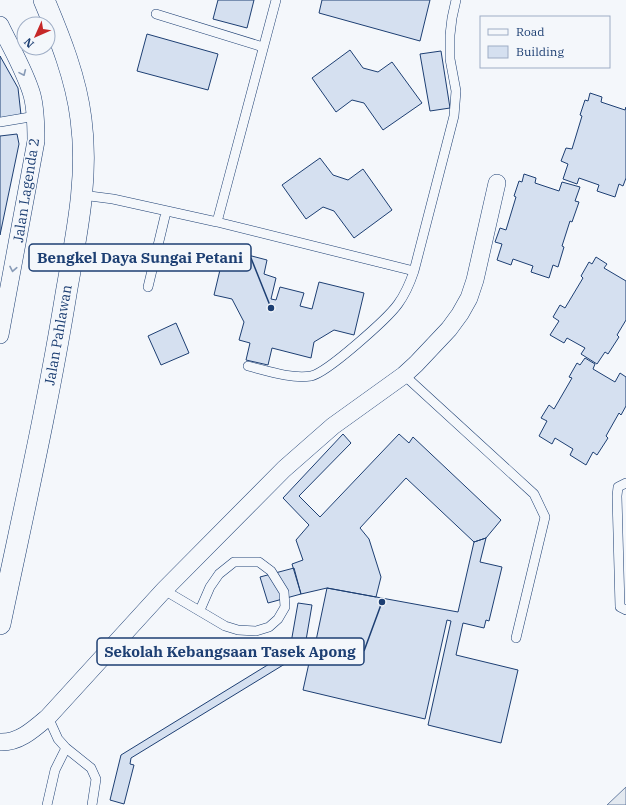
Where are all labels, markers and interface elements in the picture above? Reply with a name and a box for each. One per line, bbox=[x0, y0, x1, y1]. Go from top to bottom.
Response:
north arrow bbox=[16, 16, 56, 56]
legend bbox=[480, 16, 610, 68]
text: Road bbox=[516, 24, 545, 39]
text: N bbox=[21, 35, 37, 51]
text: Building bbox=[516, 44, 564, 59]
one-way arrow bbox=[19, 69, 27, 76]
street label: Jalan Lagenda 2 bbox=[9, 136, 43, 244]
callout: Bengkel Daya Sungai Petani bbox=[29, 244, 251, 271]
text: Bengkel Daya Sungai Petani bbox=[37, 248, 243, 267]
one-way arrow bbox=[9, 266, 17, 272]
street label: Jalan Pahlawan bbox=[40, 283, 76, 387]
callout: Sekolah Kebangsaan Tasek Apong bbox=[97, 638, 364, 665]
text: Sekolah Kebangsaan Tasek Apong bbox=[104, 642, 356, 661]

